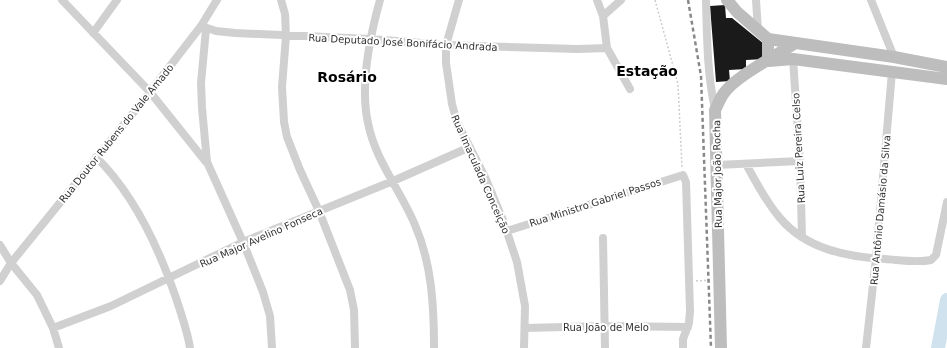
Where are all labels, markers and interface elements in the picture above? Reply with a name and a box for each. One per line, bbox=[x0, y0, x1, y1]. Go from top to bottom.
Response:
street label: Rua Deputado José Bonifácio Andrada bbox=[308, 32, 498, 53]
street label: Rua Doutor Rubens do Vale Amado bbox=[57, 62, 176, 205]
district label: Estação bbox=[616, 63, 678, 79]
district label: Rosário bbox=[317, 69, 377, 85]
street label: Rua Luiz Pereira Celso bbox=[790, 93, 807, 203]
street label: Rua Imaculada Conceição bbox=[449, 113, 512, 235]
street label: Rua Major João Rocha bbox=[711, 120, 724, 228]
street label: Rua Antônio Damásio da Silva bbox=[868, 135, 893, 285]
street label: Rua Ministro Gabriel Passos bbox=[528, 176, 662, 229]
street label: Rua Major Avelino Fonseca bbox=[198, 205, 324, 270]
street label: Rua João de Melo bbox=[563, 322, 649, 333]

